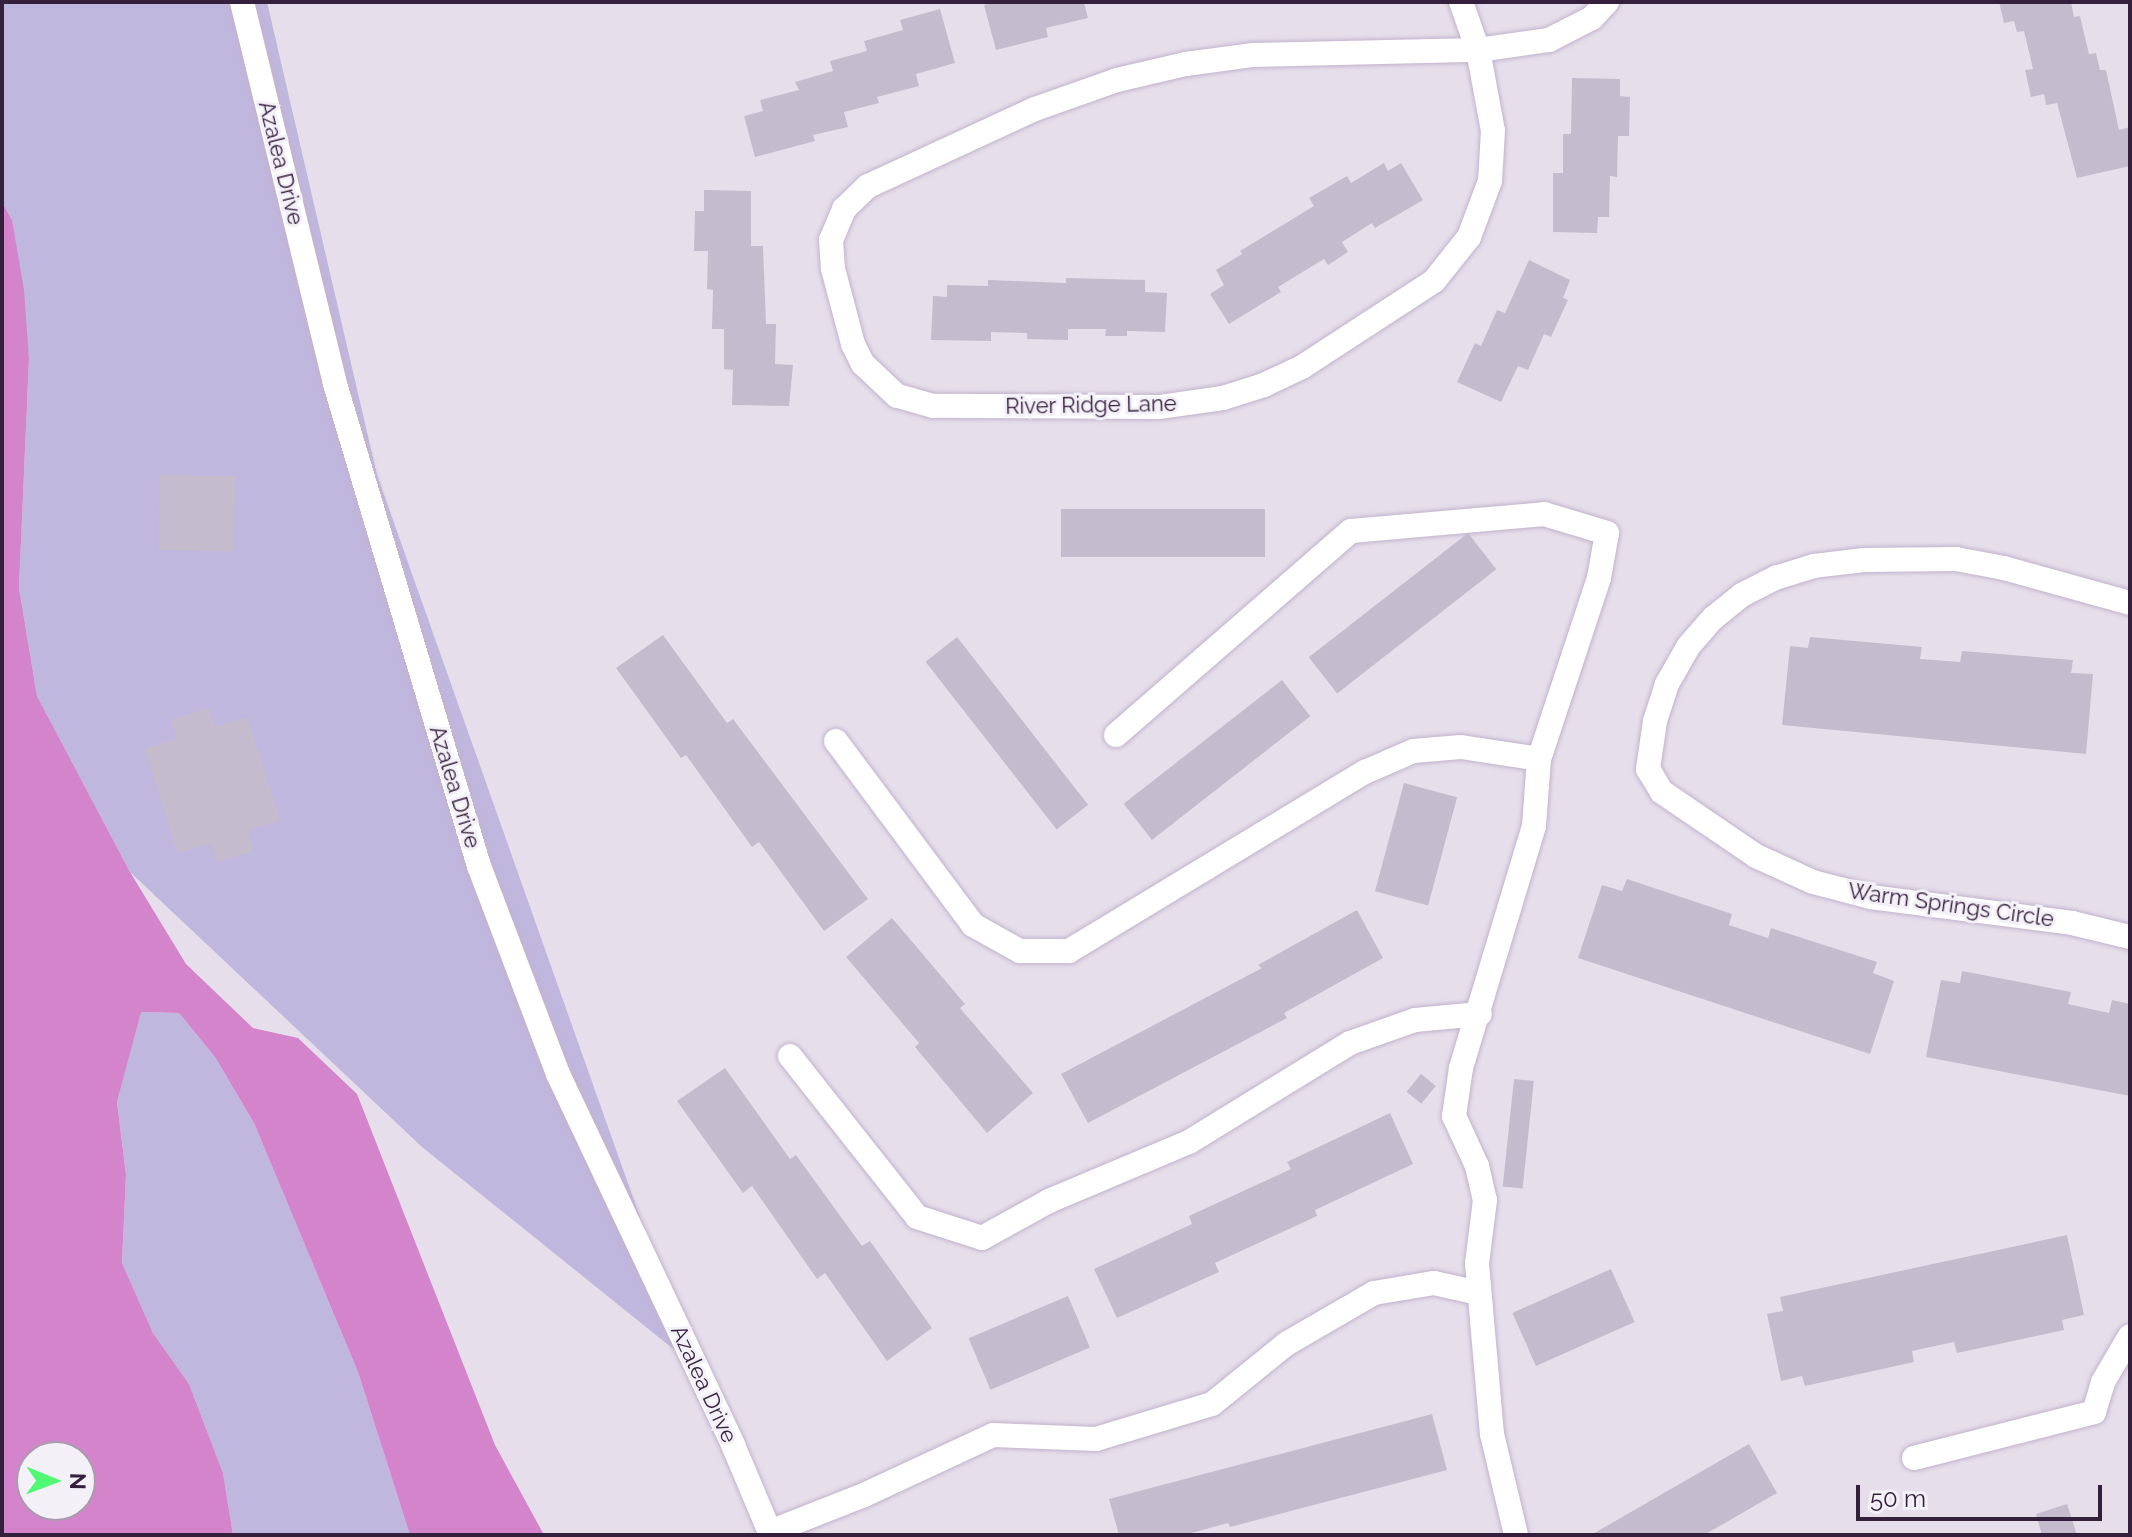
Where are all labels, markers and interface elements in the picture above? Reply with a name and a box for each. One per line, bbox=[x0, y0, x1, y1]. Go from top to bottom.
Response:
street label: Azalea Drive bbox=[253, 98, 309, 228]
street label: River Ridge Lane bbox=[1005, 390, 1177, 420]
street label: Azalea Drive bbox=[424, 723, 486, 851]
street label: Warm Springs Circle bbox=[1846, 877, 2056, 933]
street label: Azalea Drive bbox=[665, 1321, 743, 1447]
north arrow bbox=[16, 1441, 96, 1521]
scale bar bbox=[1860, 1469, 2106, 1519]
text: N bbox=[65, 1473, 91, 1490]
text: 50 m bbox=[1870, 1484, 1926, 1513]

